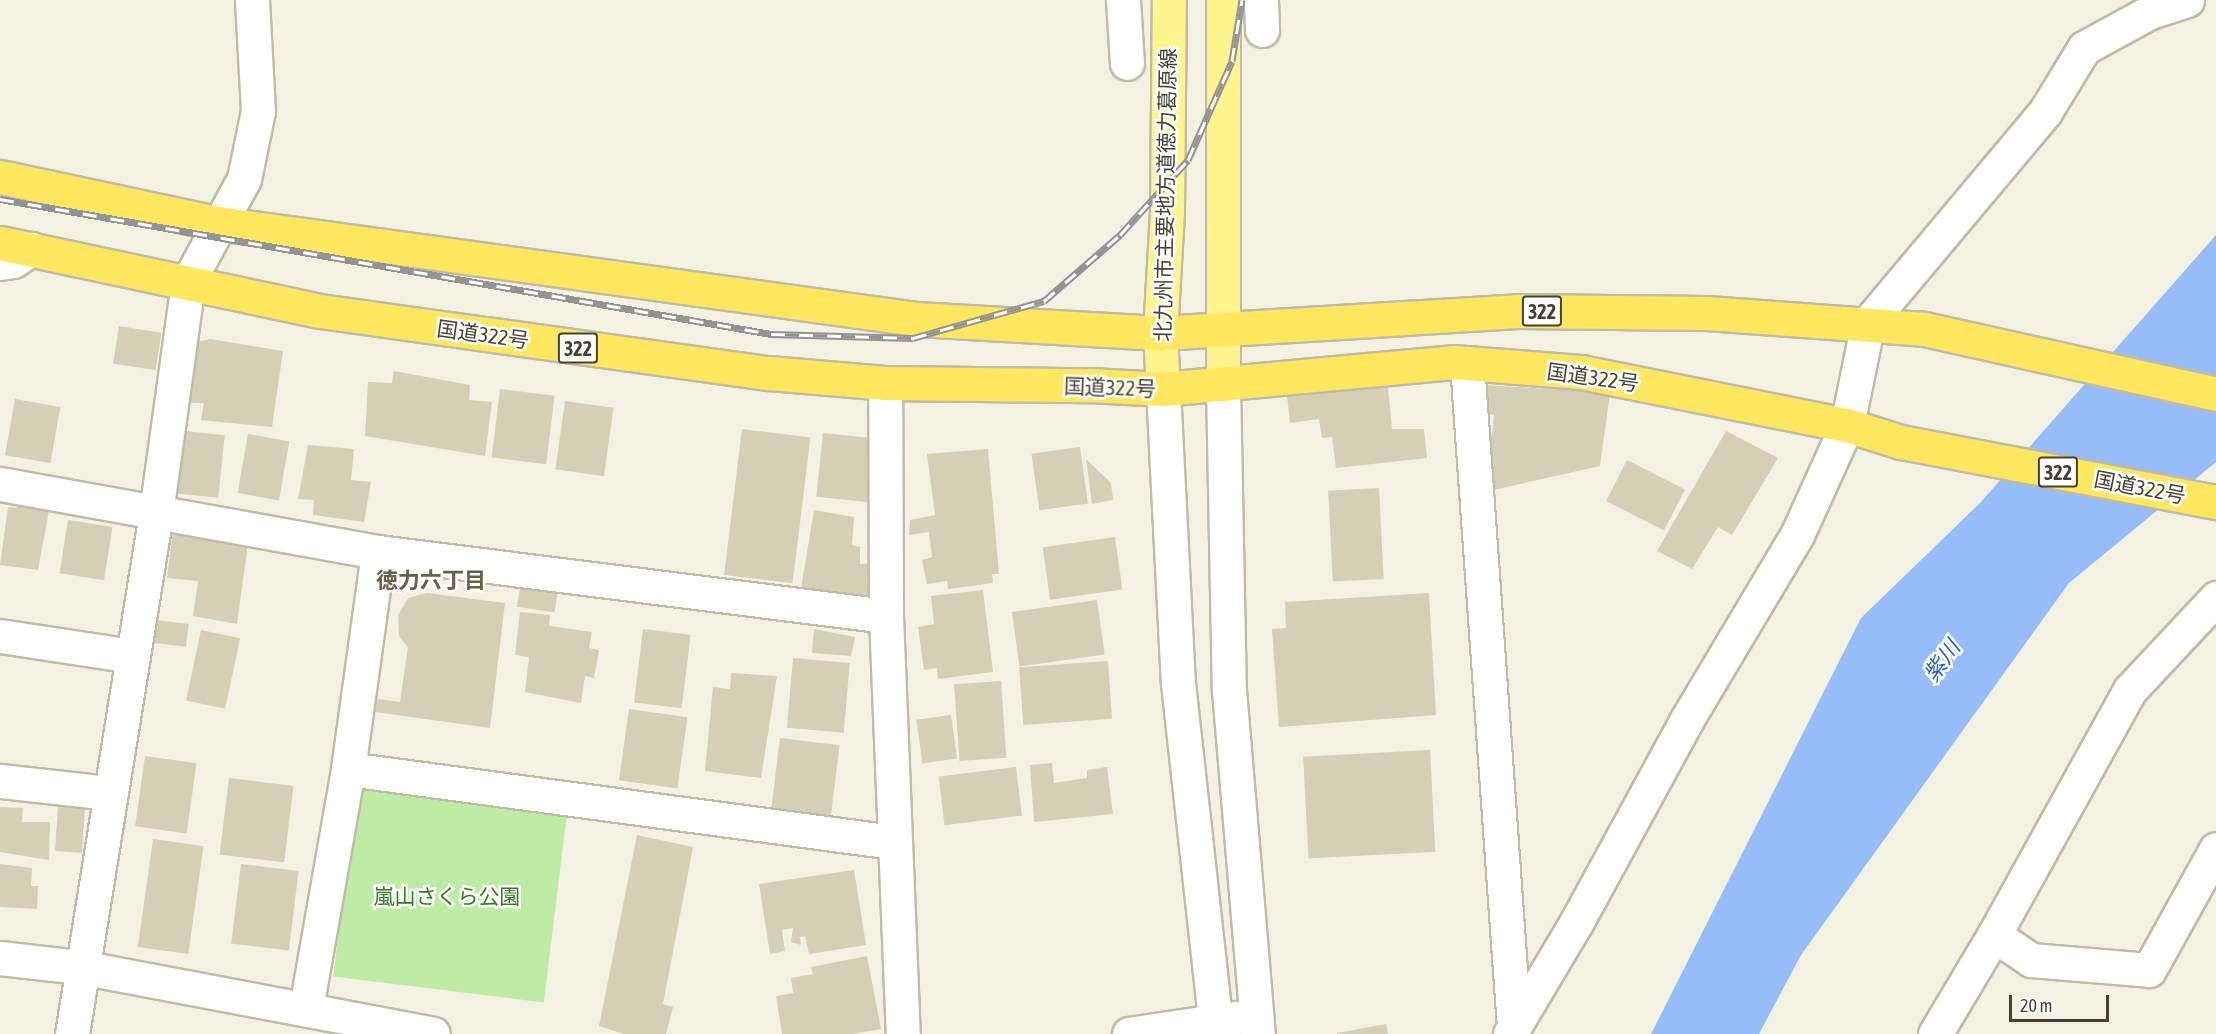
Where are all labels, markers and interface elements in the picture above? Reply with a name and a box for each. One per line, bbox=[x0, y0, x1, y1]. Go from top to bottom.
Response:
street label: 北九州市主要地方道徳力葛原線 bbox=[1150, 48, 1180, 342]
road number: 322 bbox=[1521, 294, 1563, 328]
street label: 国道322号 bbox=[435, 315, 531, 353]
road number: 322 bbox=[557, 331, 599, 365]
street label: 国道322号 bbox=[1545, 358, 1641, 396]
street label: 国道322号 bbox=[1063, 373, 1157, 401]
road number: 322 bbox=[2037, 455, 2079, 489]
street label: 国道322号 bbox=[2092, 466, 2188, 508]
district label: 徳力六丁目 bbox=[376, 568, 486, 594]
water label: 紫川 bbox=[1918, 635, 1966, 687]
park label: 嵐山さくら公園 bbox=[374, 883, 520, 909]
scale bar bbox=[2012, 983, 2112, 1021]
text: 20 m bbox=[2020, 995, 2052, 1016]

